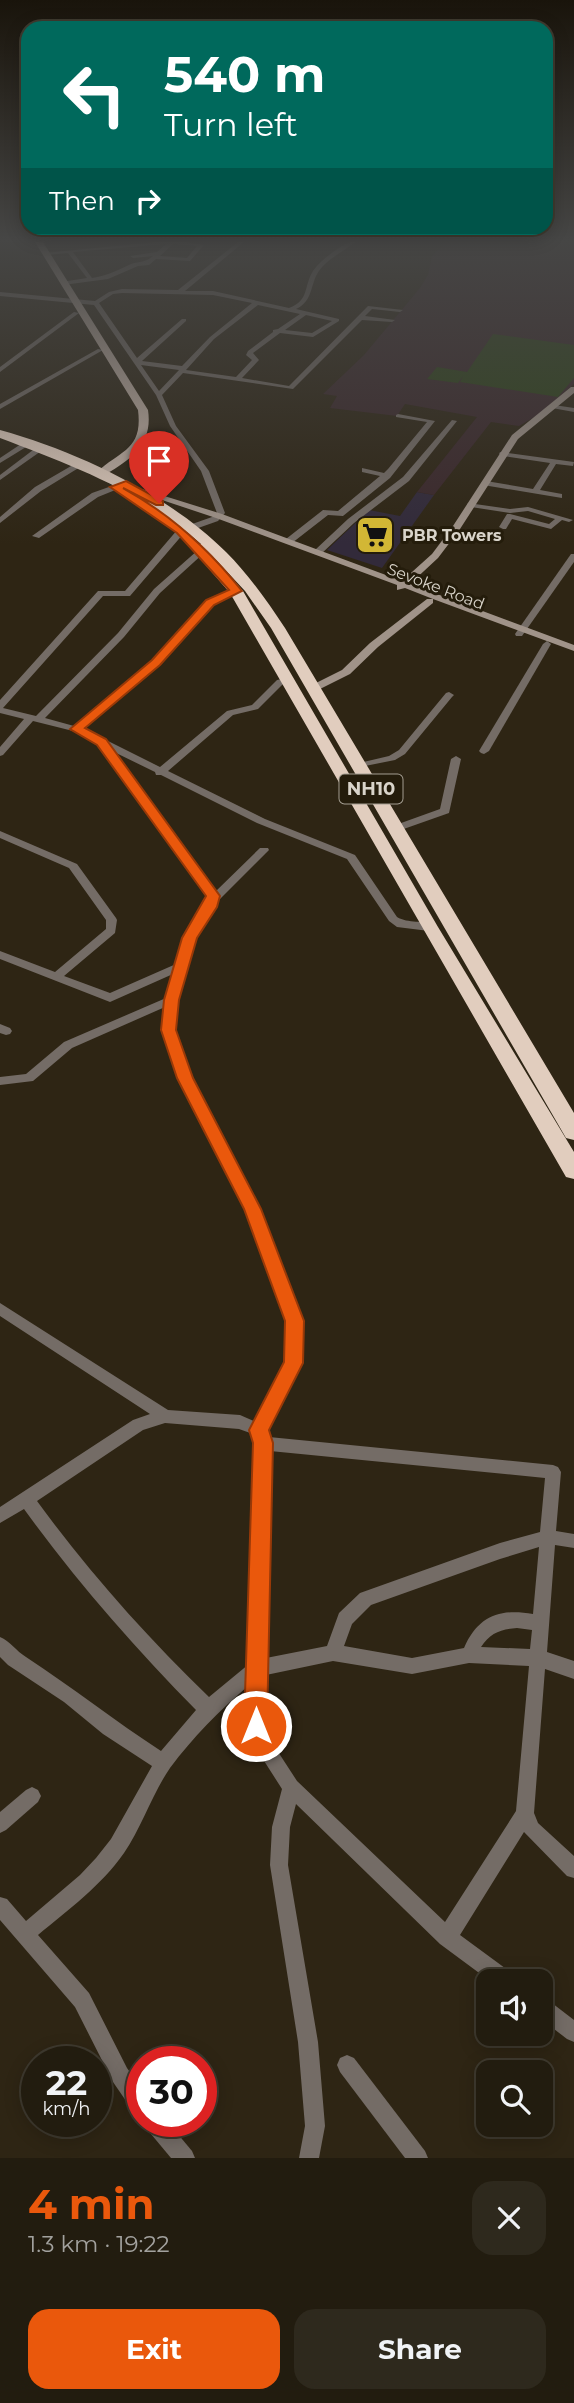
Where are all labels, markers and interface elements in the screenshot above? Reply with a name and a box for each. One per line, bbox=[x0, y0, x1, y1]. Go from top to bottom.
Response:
text: 540 m bbox=[164, 45, 325, 104]
icon: left bbox=[49, 49, 140, 140]
text: Turn left bbox=[164, 105, 298, 144]
icon: right bbox=[129, 182, 167, 220]
text: Then bbox=[49, 185, 115, 217]
pin bbox=[129, 431, 189, 503]
icon: arrive bbox=[140, 442, 178, 480]
supermarket icon: PBR Towers bbox=[354, 514, 396, 556]
place label: PBR Towers bbox=[402, 526, 502, 545]
street label: Sevoke Road bbox=[384, 559, 487, 614]
road number: NH10 bbox=[340, 774, 402, 804]
position arrow bbox=[219, 1689, 293, 1763]
map controls bbox=[476, 1969, 553, 2137]
button: sound bbox=[476, 1969, 553, 2046]
speed limit sign: 30 bbox=[126, 2046, 217, 2137]
button: search bbox=[476, 2060, 553, 2137]
text: 22 bbox=[46, 2061, 87, 2104]
text: km/h bbox=[42, 2098, 91, 2120]
text: 4 min bbox=[28, 2178, 155, 2230]
button: close bbox=[472, 2181, 546, 2255]
text: 1.3 km · 19:22 bbox=[28, 2230, 170, 2258]
button: Exit bbox=[28, 2309, 280, 2389]
button: Share bbox=[294, 2309, 546, 2389]

